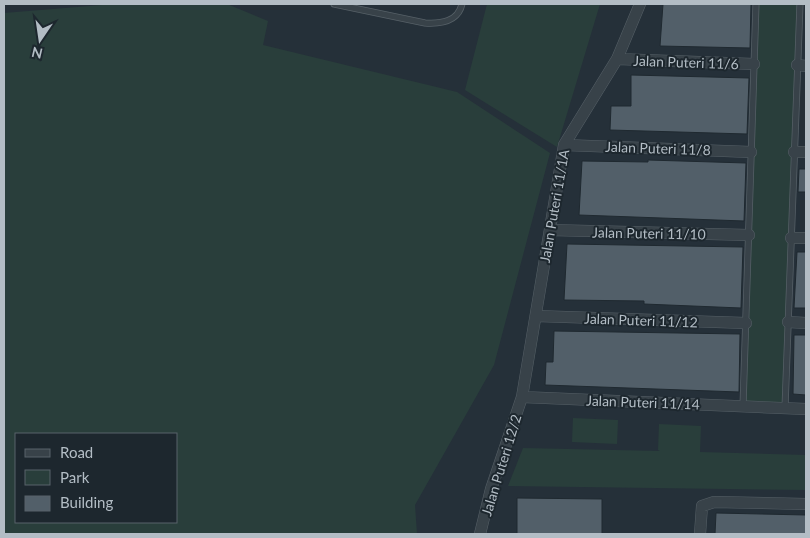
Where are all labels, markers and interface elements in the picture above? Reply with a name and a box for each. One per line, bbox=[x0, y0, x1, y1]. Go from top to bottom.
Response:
north arrow bbox=[15, 15, 65, 65]
text: N bbox=[30, 44, 44, 63]
street label: Jalan Puteri 11/6 bbox=[633, 52, 739, 72]
street label: Jalan Puteri 11/8 bbox=[605, 138, 711, 158]
street label: Jalan Puteri 11/1A bbox=[536, 147, 572, 264]
street label: Jalan Puteri 11/10 bbox=[592, 224, 706, 242]
street label: Jalan Puteri 11/12 bbox=[584, 310, 698, 330]
street label: Jalan Puteri 11/14 bbox=[586, 392, 700, 412]
street label: Jalan Puteri 12/2 bbox=[477, 412, 525, 518]
legend bbox=[15, 433, 178, 523]
text: Road bbox=[60, 443, 93, 461]
text: Park bbox=[60, 468, 90, 486]
text: Building bbox=[60, 493, 113, 511]

